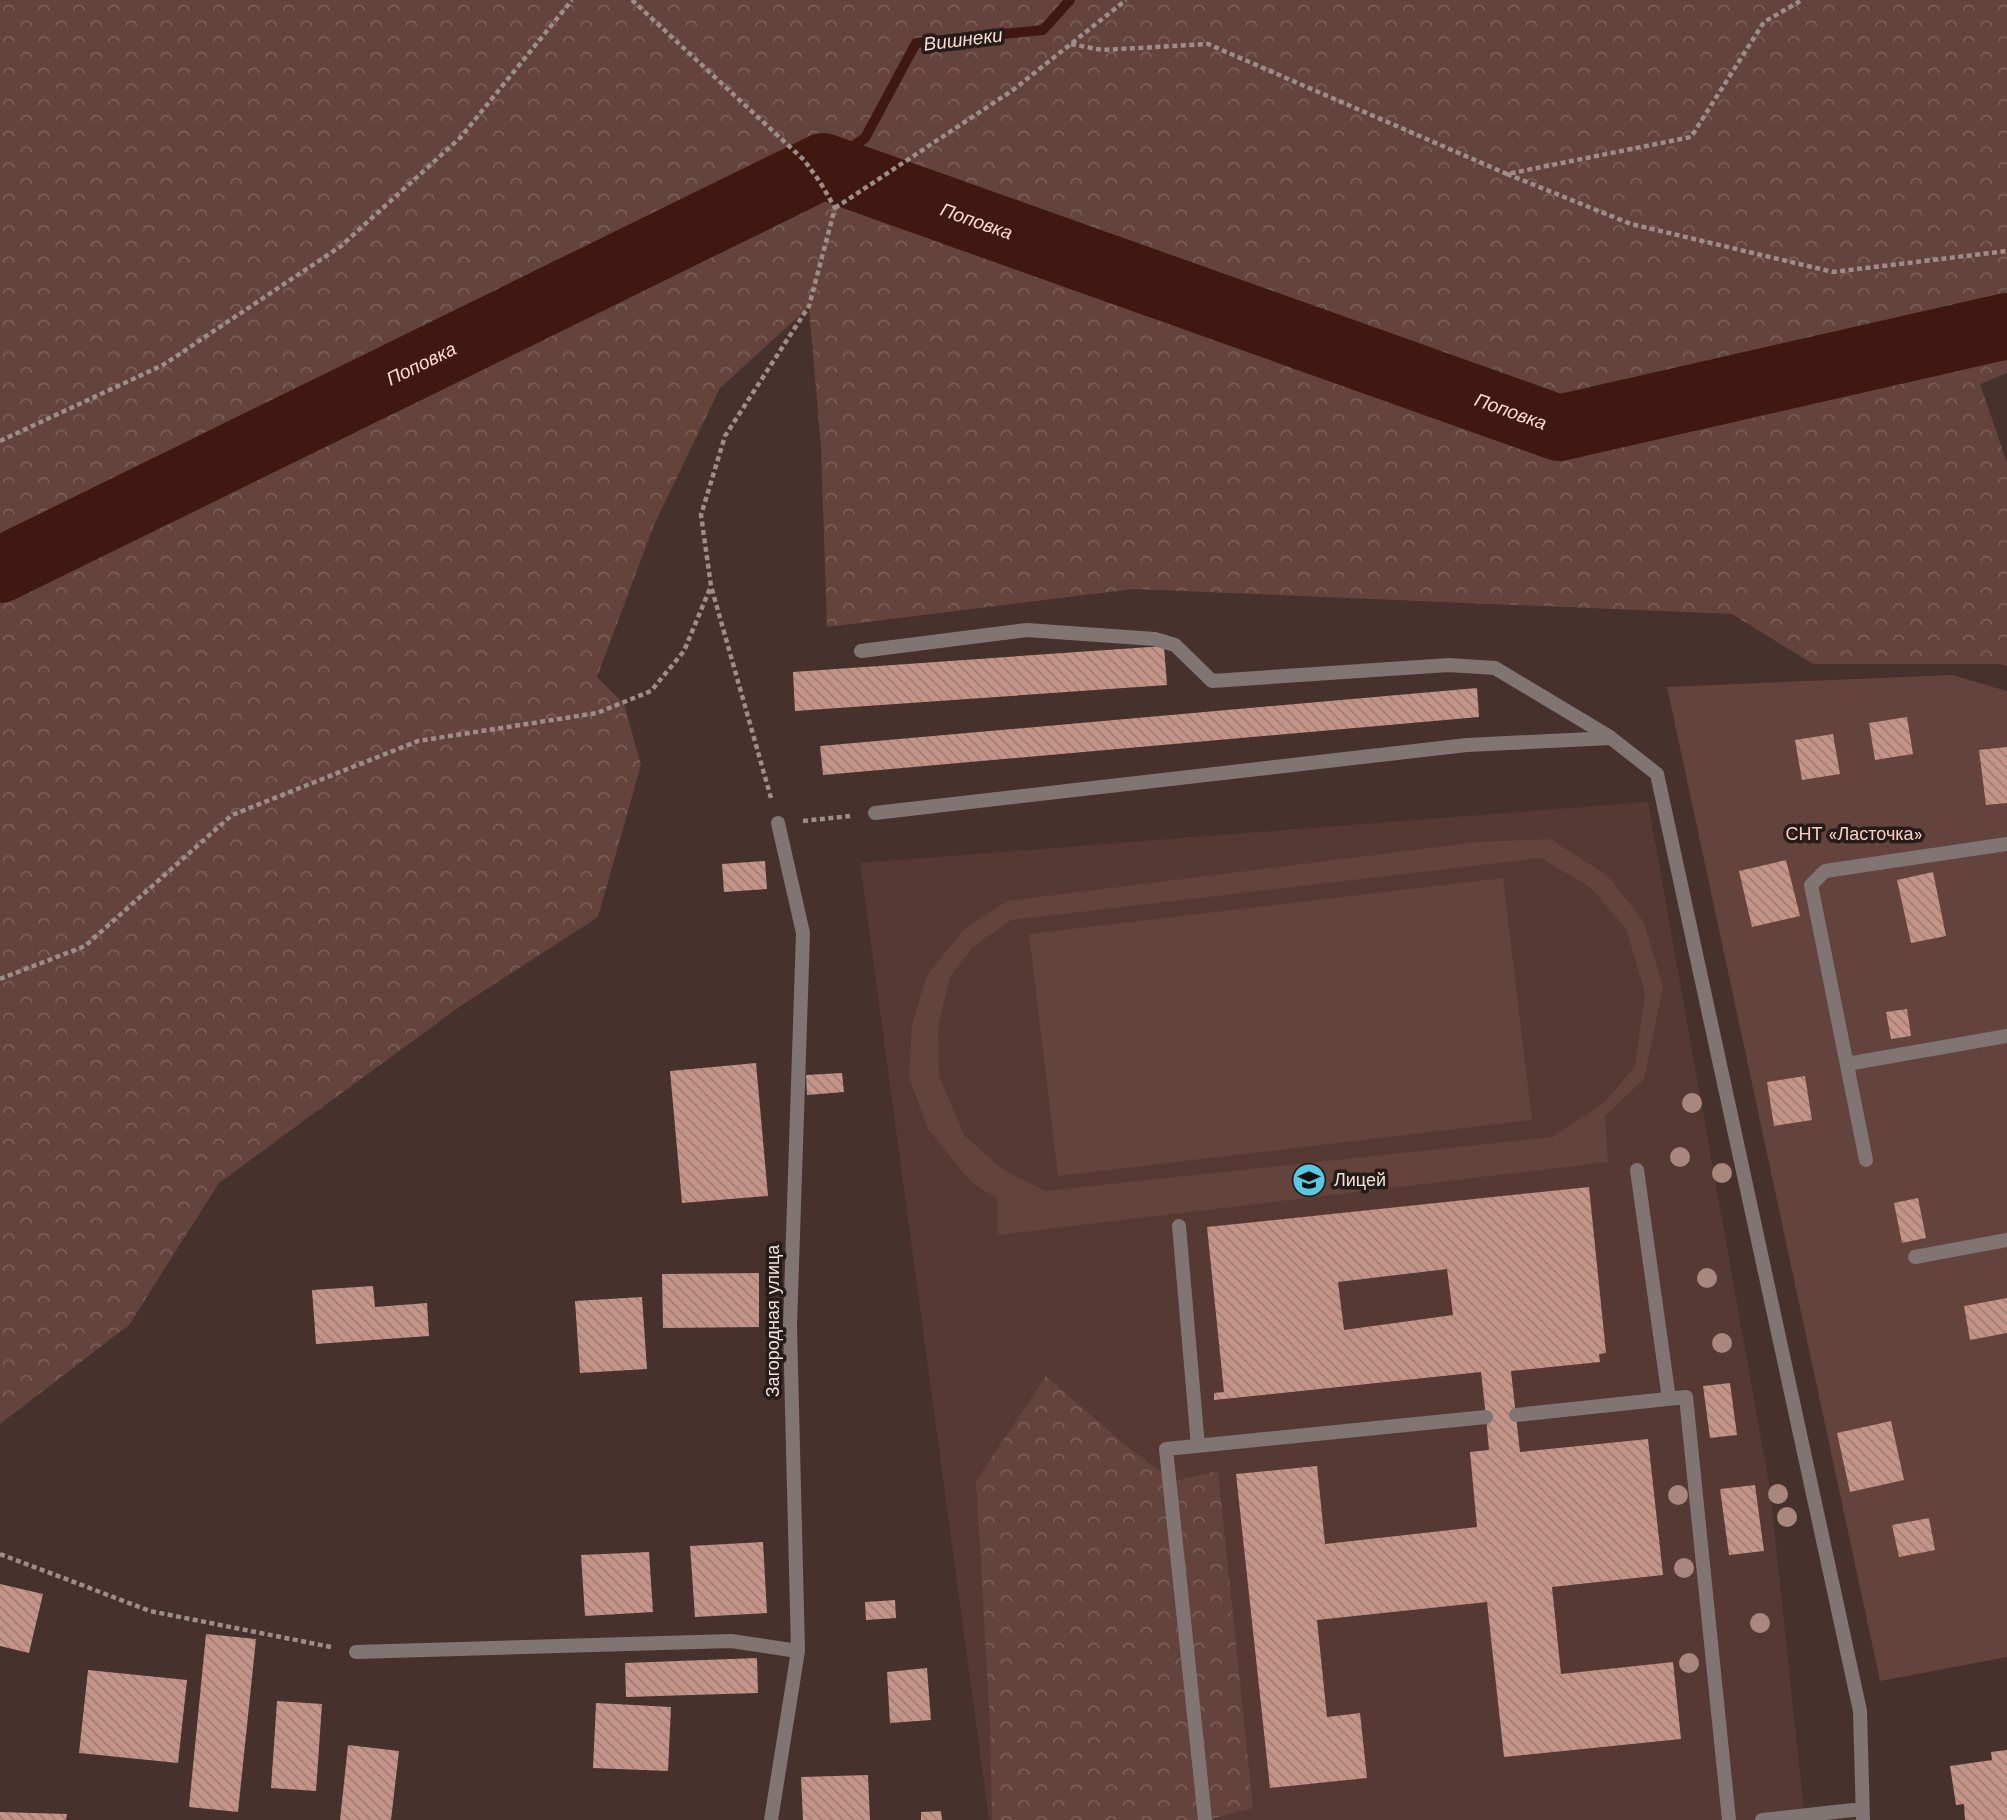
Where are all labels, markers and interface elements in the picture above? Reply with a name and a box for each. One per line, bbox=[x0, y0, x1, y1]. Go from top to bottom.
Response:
water label: Вишнеки bbox=[922, 23, 1004, 56]
water label: Поповка bbox=[937, 198, 1016, 245]
water label: Поповка bbox=[383, 337, 460, 391]
water label: Поповка bbox=[1472, 388, 1550, 435]
park label: СНТ «Ласточка» bbox=[1785, 823, 1923, 844]
school or university icon: Лицей bbox=[1290, 1161, 1328, 1199]
place label: Лицей bbox=[1334, 1169, 1386, 1190]
street label: Загородная улица bbox=[762, 1244, 783, 1397]

